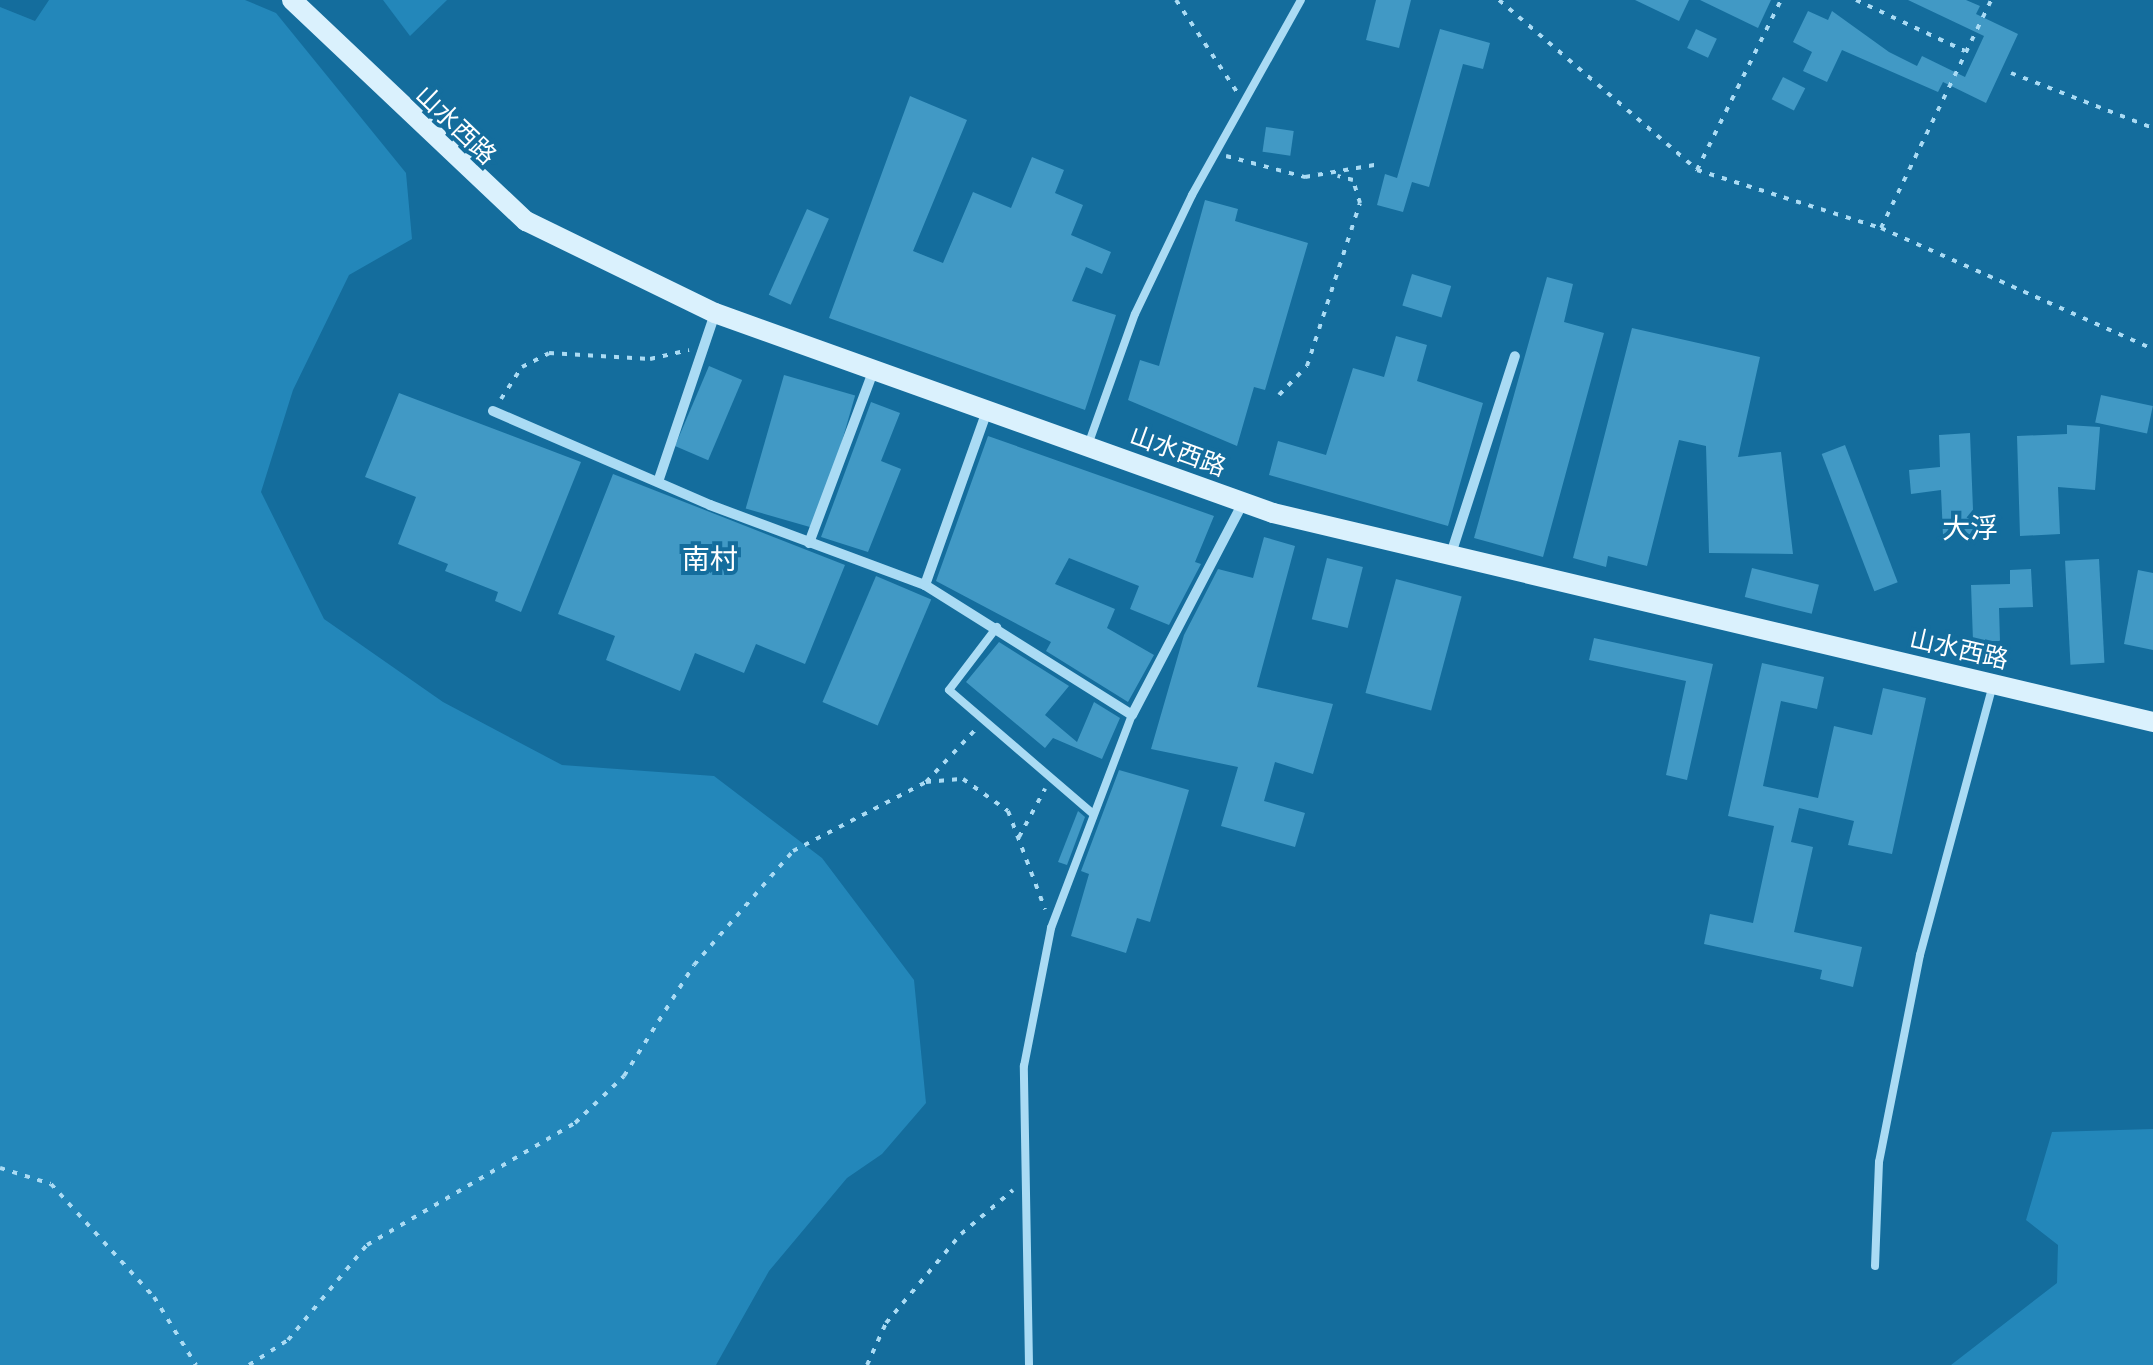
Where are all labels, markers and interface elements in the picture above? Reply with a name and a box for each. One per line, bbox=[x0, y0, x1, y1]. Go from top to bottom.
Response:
street label: 山水西路 bbox=[410, 79, 502, 171]
street label: 山水西路 bbox=[1126, 420, 1230, 482]
district label: 大浮 bbox=[1942, 511, 1998, 545]
district label: 南村 bbox=[682, 542, 738, 576]
street label: 山水西路 bbox=[1907, 623, 2011, 675]

